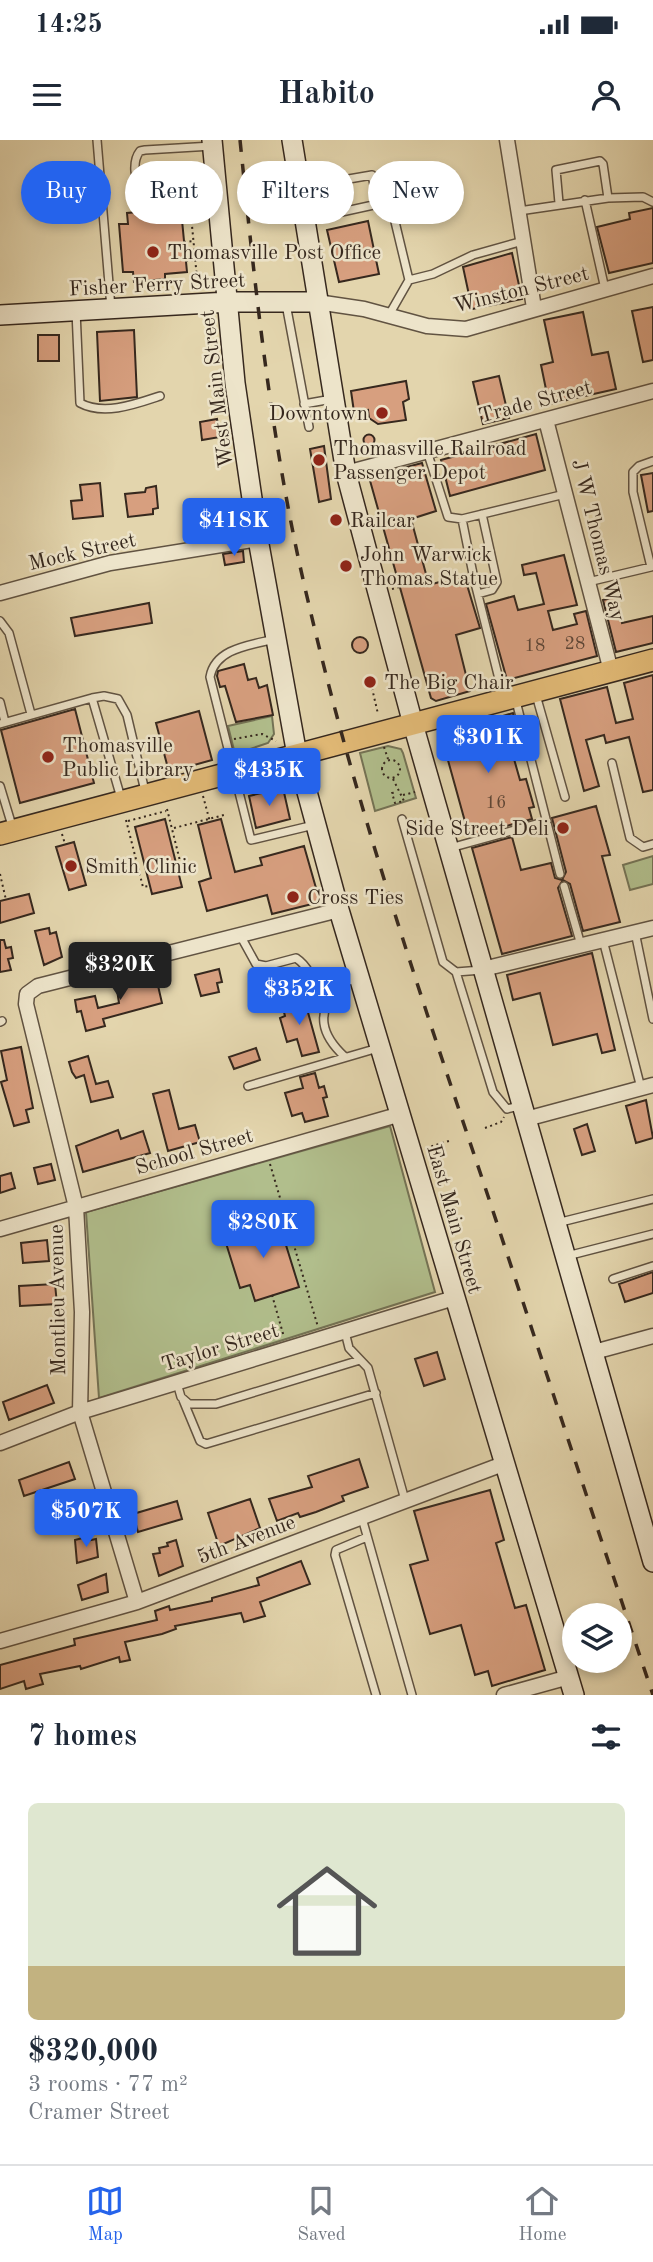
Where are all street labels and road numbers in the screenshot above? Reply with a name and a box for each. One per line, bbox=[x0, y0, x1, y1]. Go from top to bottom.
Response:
street label: Winston Street bbox=[452, 264, 591, 317]
street label: Fisher Ferry Street bbox=[68, 270, 246, 301]
street label: West Main Street bbox=[197, 309, 238, 469]
street label: Trade Street bbox=[477, 377, 594, 428]
street label: J W Thomas Way bbox=[567, 457, 628, 624]
street label: Mock Street bbox=[27, 530, 138, 575]
street label: School Street bbox=[133, 1126, 256, 1179]
street label: East Main Street bbox=[422, 1143, 485, 1296]
street label: Montlieu Avenue bbox=[47, 1224, 70, 1376]
street label: Taylor Street bbox=[159, 1321, 282, 1376]
street label: 5th Avenue bbox=[194, 1512, 299, 1569]

